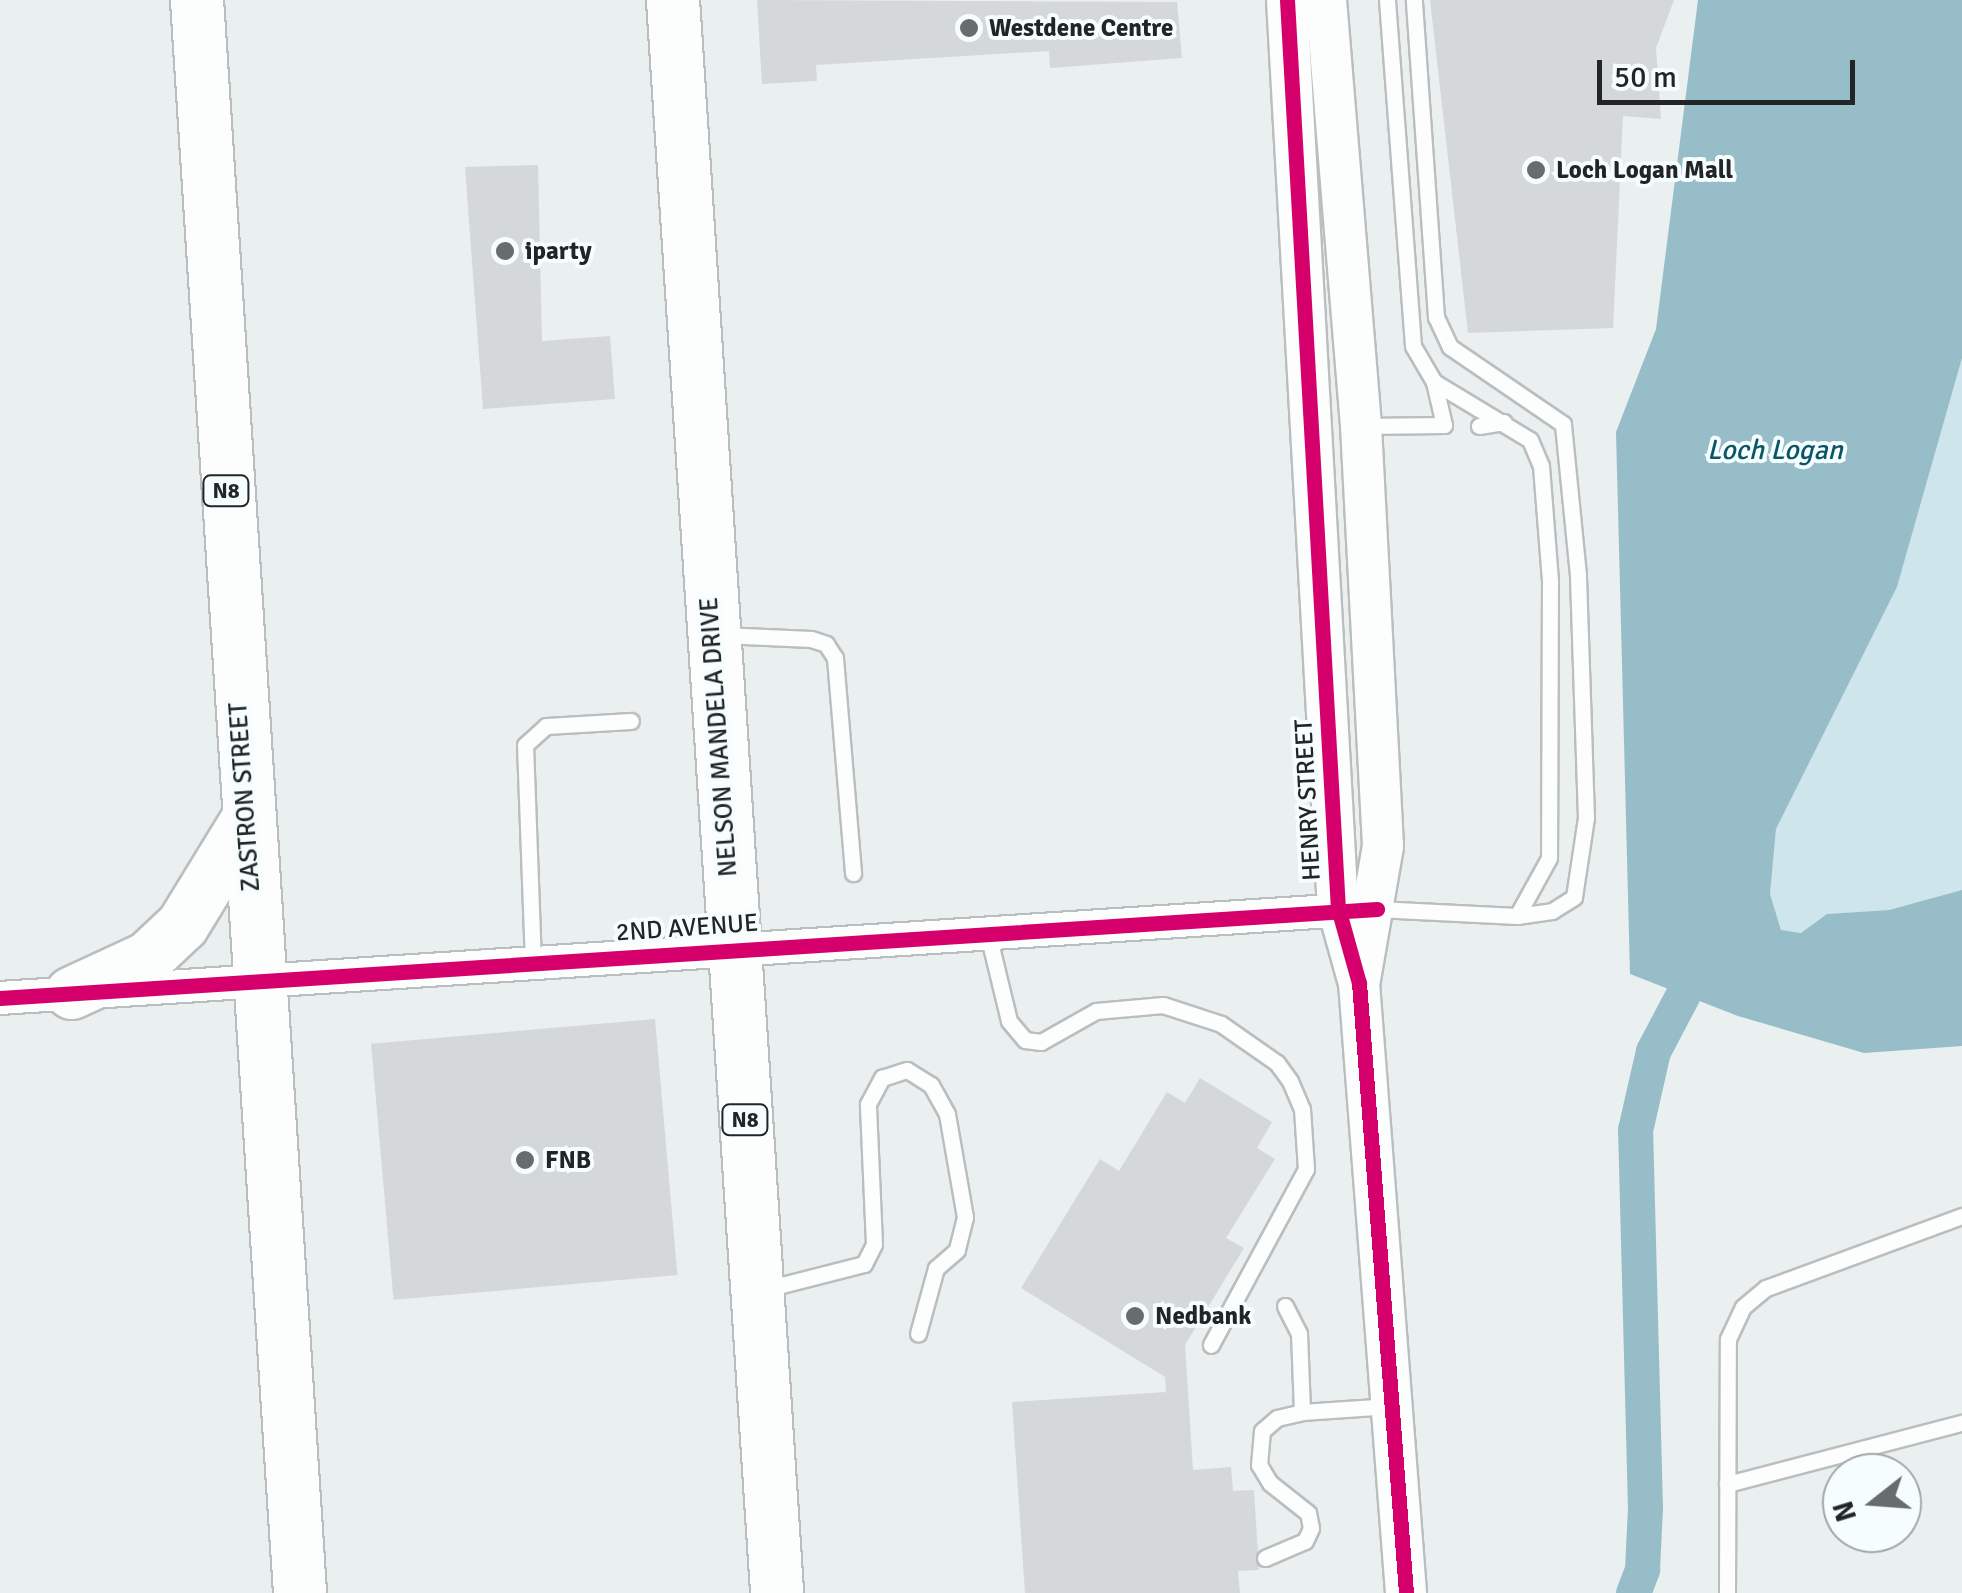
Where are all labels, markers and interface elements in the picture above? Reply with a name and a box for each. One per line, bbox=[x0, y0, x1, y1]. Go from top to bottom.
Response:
place label: Westdene Centre bbox=[989, 13, 1173, 43]
marker: Westdene Centre bbox=[958, 17, 980, 39]
scale bar bbox=[1602, 40, 1860, 102]
text: 50 m bbox=[1614, 59, 1677, 96]
place label: Loch Logan Mall bbox=[1556, 155, 1733, 185]
marker: Loch Logan Mall bbox=[1525, 159, 1547, 181]
place label: iparty bbox=[525, 236, 592, 266]
marker: iparty bbox=[494, 240, 516, 262]
water label: Loch Logan bbox=[1707, 433, 1843, 467]
road number: N8 bbox=[201, 474, 251, 508]
street label: NELSON MANDELA DRIVE bbox=[694, 596, 744, 878]
street label: ZASTRON STREET bbox=[223, 701, 267, 893]
street label: HENRY STREET bbox=[1289, 719, 1327, 881]
street label: 2ND AVENUE bbox=[615, 908, 759, 948]
road number: N8 bbox=[720, 1103, 770, 1137]
place label: FNB bbox=[545, 1145, 591, 1175]
marker: FNB bbox=[514, 1149, 536, 1171]
place label: Nedbank bbox=[1155, 1301, 1251, 1331]
marker: Nedbank bbox=[1124, 1305, 1146, 1327]
north arrow bbox=[1822, 1453, 1922, 1553]
text: N bbox=[1826, 1497, 1864, 1525]

